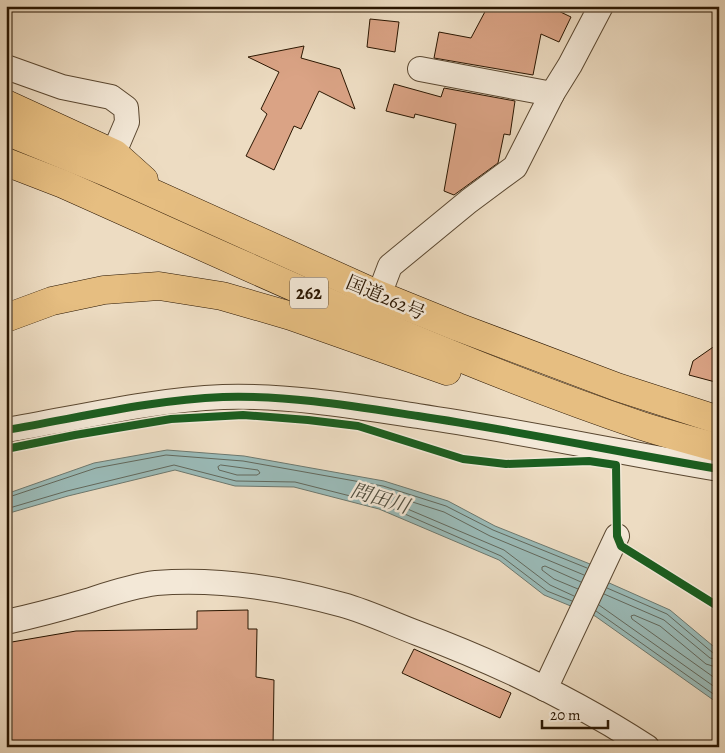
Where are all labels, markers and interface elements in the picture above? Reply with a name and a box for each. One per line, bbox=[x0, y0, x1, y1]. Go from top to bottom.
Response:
street label: 国道262号 bbox=[342, 270, 429, 326]
road number: 262 bbox=[290, 278, 328, 308]
water label: 問田川 bbox=[347, 477, 414, 521]
scale bar bbox=[542, 698, 609, 730]
text: 20 m bbox=[550, 705, 581, 725]

